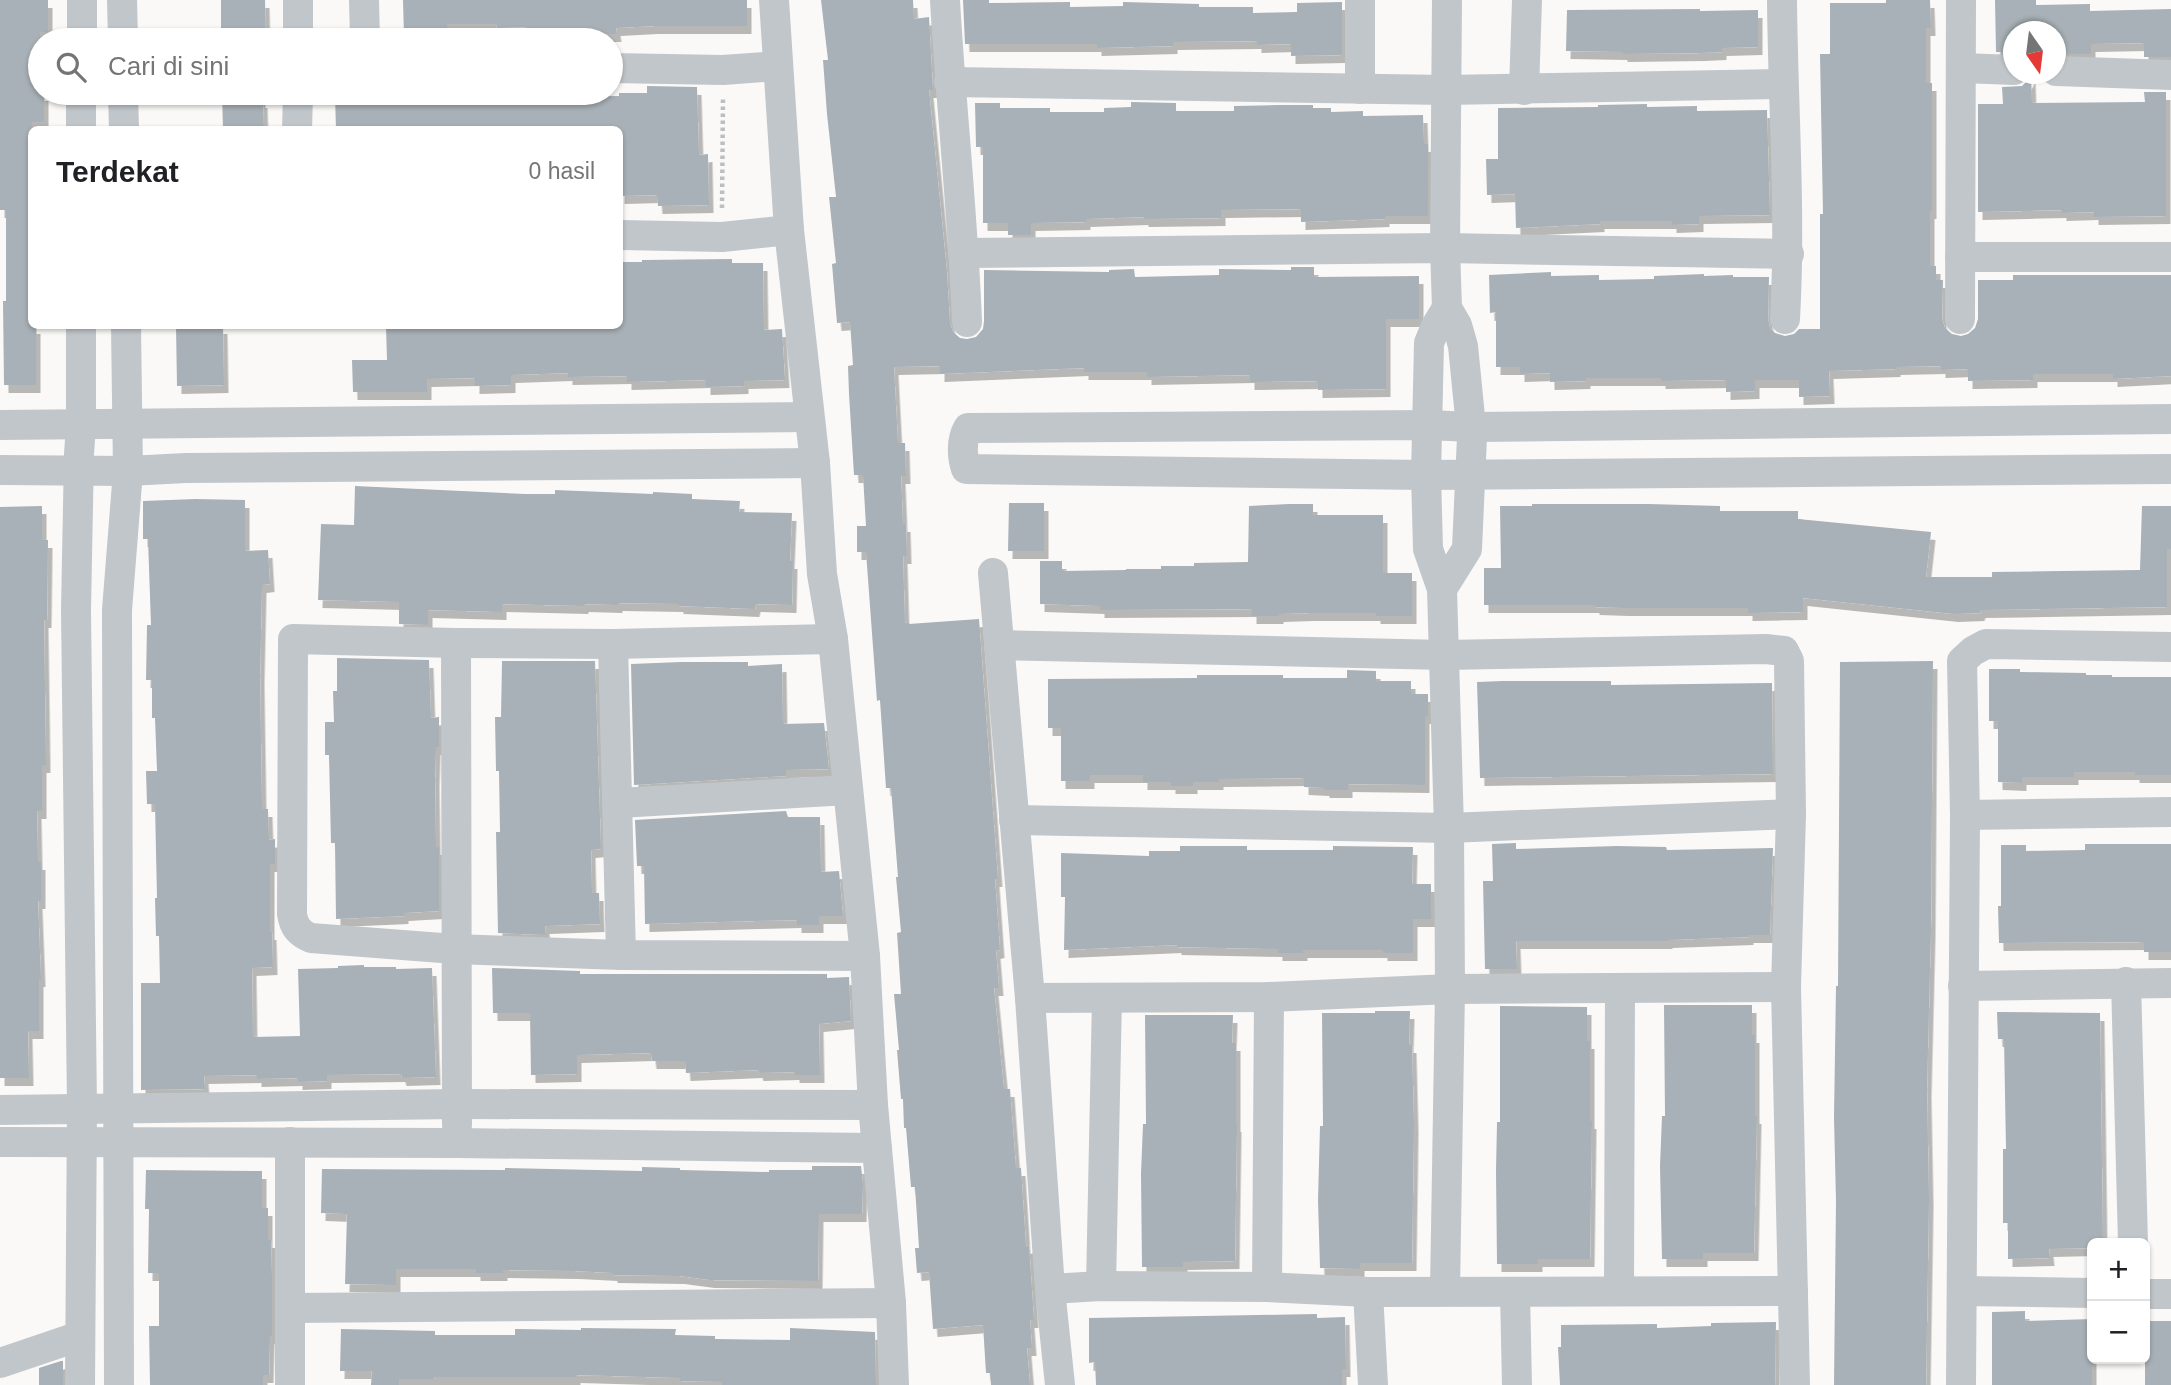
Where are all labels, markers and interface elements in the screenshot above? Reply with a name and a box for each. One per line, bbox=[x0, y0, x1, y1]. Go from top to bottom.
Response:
north arrow bbox=[2003, 21, 2066, 84]
search box bbox=[28, 28, 623, 105]
icon: search bbox=[52, 48, 90, 86]
text: Cari di sini bbox=[108, 51, 229, 81]
text: Terdekat bbox=[56, 155, 179, 188]
text: 0 hasil bbox=[529, 158, 595, 184]
map controls bbox=[2087, 1238, 2150, 1364]
button: + bbox=[2087, 1238, 2150, 1301]
button: − bbox=[2087, 1301, 2150, 1364]

